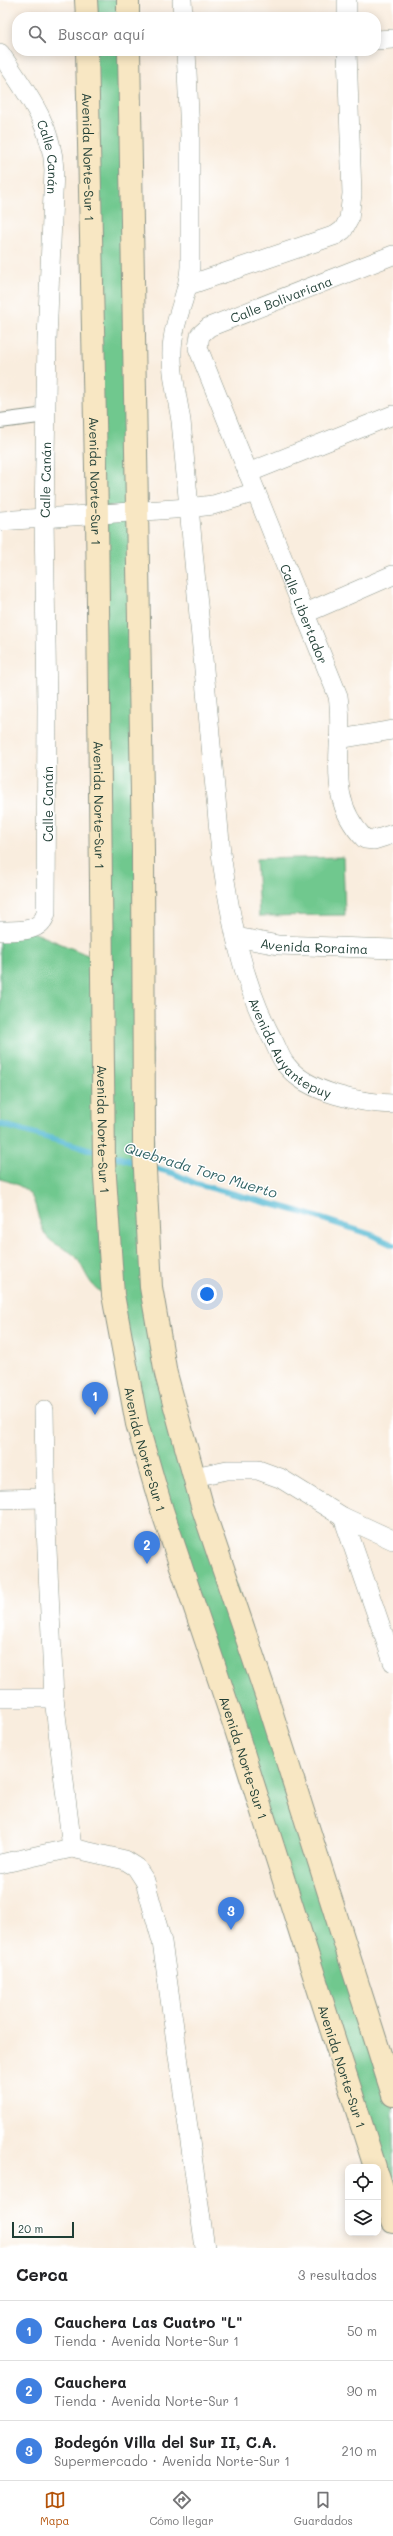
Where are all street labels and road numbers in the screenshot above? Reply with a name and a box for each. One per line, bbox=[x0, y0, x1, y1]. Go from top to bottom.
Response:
street label: Avenida Norte-Sur 1 bbox=[79, 93, 99, 221]
street label: Calle Canán bbox=[34, 117, 63, 195]
street label: Calle Bolivariana bbox=[228, 272, 334, 326]
street label: Avenida Norte-Sur 1 bbox=[86, 416, 106, 545]
street label: Calle Canán bbox=[36, 442, 54, 518]
street label: Calle Libertador bbox=[277, 561, 333, 666]
street label: Avenida Norte-Sur 1 bbox=[91, 741, 109, 869]
street label: Calle Canán bbox=[39, 766, 56, 842]
street label: Avenida Roraima bbox=[259, 933, 368, 957]
street label: Avenida Auyantepuy bbox=[246, 995, 334, 1101]
street label: Avenida Norte-Sur 1 bbox=[94, 1065, 115, 1194]
street label: Avenida Norte-Sur 1 bbox=[122, 1385, 170, 1513]
street label: Avenida Norte-Sur 1 bbox=[217, 1694, 272, 1821]
street label: Avenida Norte-Sur 1 bbox=[315, 2002, 370, 2130]

